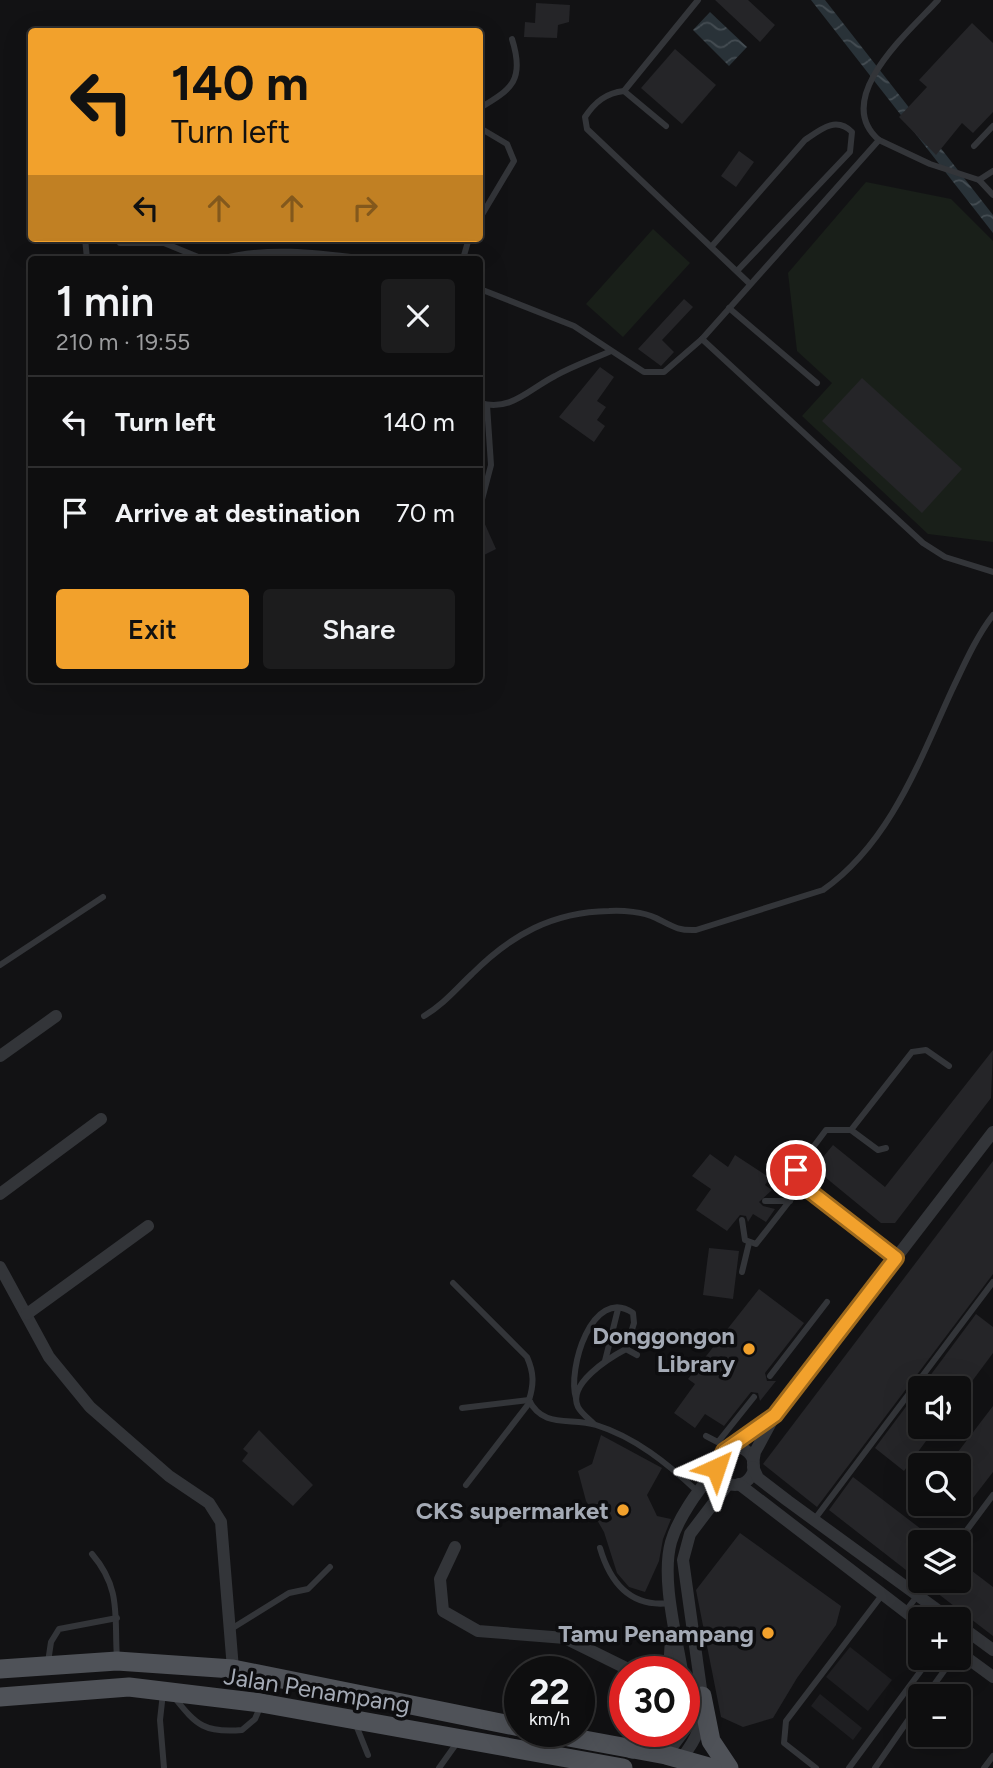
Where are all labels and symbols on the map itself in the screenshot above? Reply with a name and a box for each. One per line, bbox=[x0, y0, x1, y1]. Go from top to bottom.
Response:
pin bbox=[766, 1140, 826, 1200]
place label: Donggongon Library bbox=[592, 1321, 735, 1378]
marker: Donggongon Library bbox=[741, 1341, 757, 1357]
position arrow bbox=[679, 1431, 753, 1505]
place label: CKS supermarket bbox=[416, 1496, 609, 1525]
marker: CKS supermarket bbox=[615, 1502, 631, 1518]
place label: Tamu Penampang bbox=[558, 1619, 754, 1648]
marker: Tamu Penampang bbox=[760, 1625, 776, 1641]
speed limit sign: 30 bbox=[609, 1656, 700, 1747]
street label: Jalan Penampang bbox=[222, 1661, 412, 1719]

